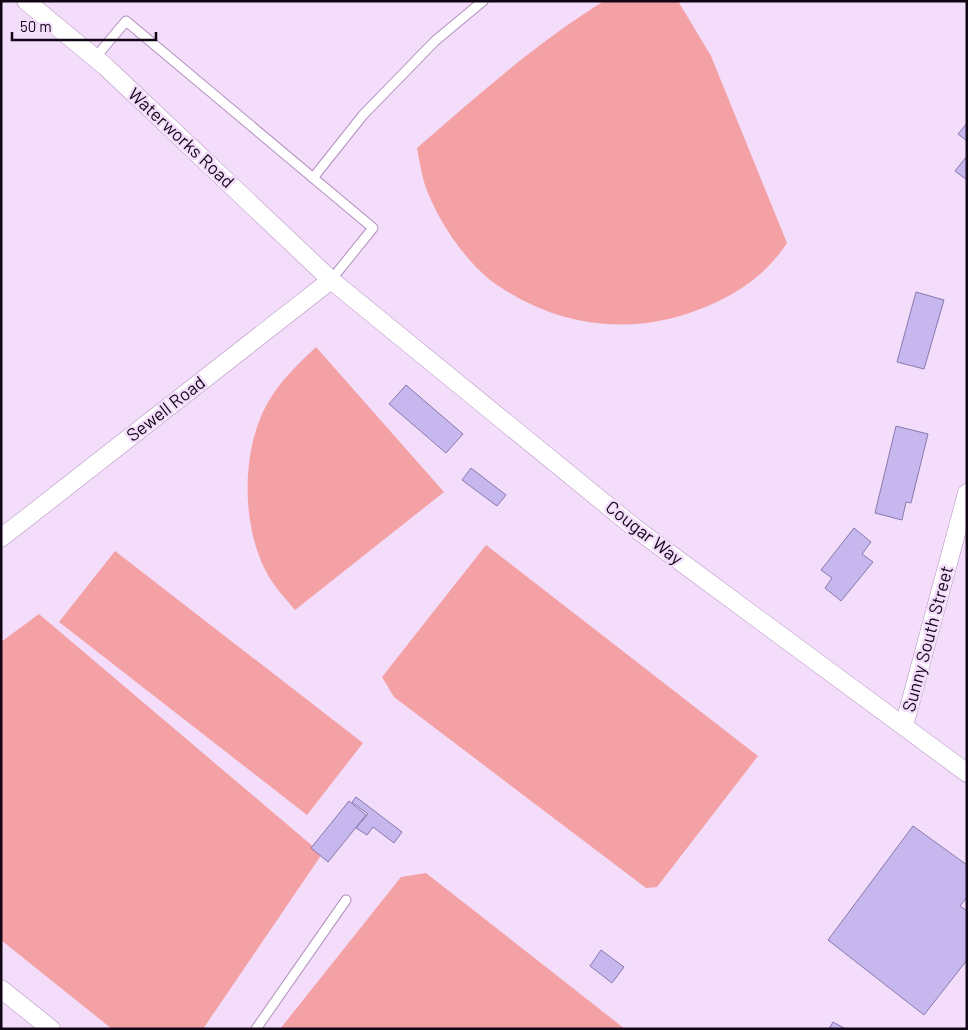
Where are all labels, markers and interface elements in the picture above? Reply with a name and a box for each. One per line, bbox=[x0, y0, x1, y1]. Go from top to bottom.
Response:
scale bar bbox=[12, 10, 156, 42]
text: 50 m bbox=[20, 17, 52, 35]
street label: Waterworks Road bbox=[124, 82, 239, 192]
street label: Sewell Road bbox=[122, 371, 209, 446]
street label: Cougar Way bbox=[602, 495, 688, 569]
street label: Sunny South Street bbox=[897, 563, 957, 714]

